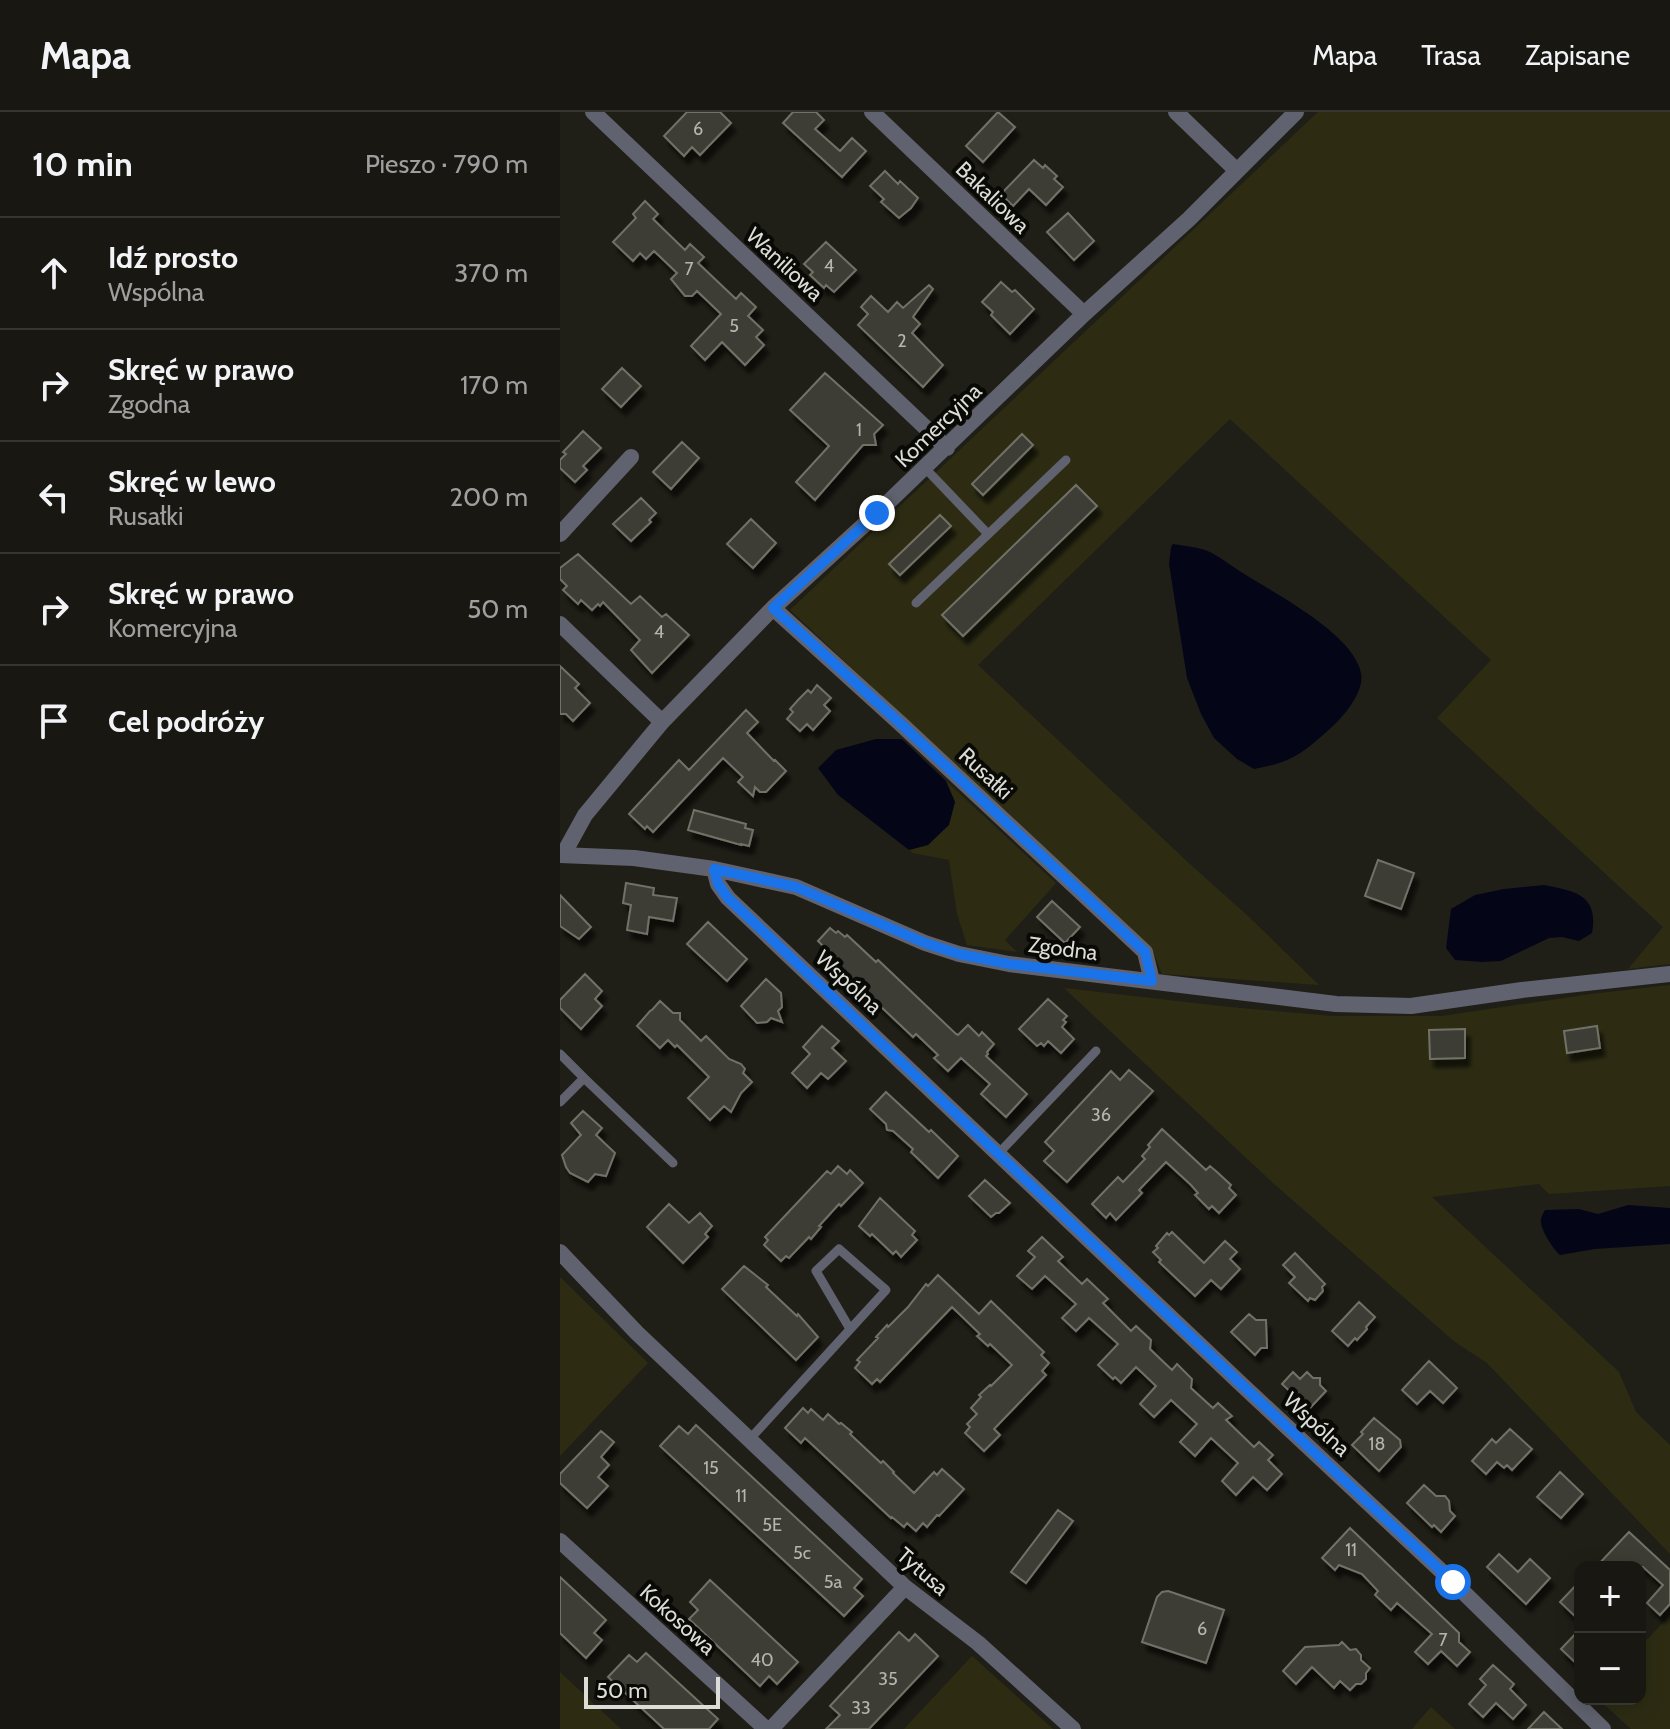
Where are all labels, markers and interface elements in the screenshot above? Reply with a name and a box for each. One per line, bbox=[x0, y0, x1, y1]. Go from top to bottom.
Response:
text: Mapa bbox=[40, 32, 131, 79]
text: Mapa bbox=[1312, 38, 1377, 72]
text: Trasa bbox=[1421, 38, 1481, 72]
text: Zapisane bbox=[1525, 38, 1630, 72]
house number: 6 bbox=[693, 118, 703, 140]
text: 10 min bbox=[32, 143, 133, 185]
text: Pieszo · 790 m bbox=[365, 148, 528, 180]
street label: Bakaliowa bbox=[950, 156, 1036, 239]
street label: Waniliowa bbox=[740, 222, 829, 307]
text: Idź prosto bbox=[108, 239, 238, 276]
icon: ahead bbox=[32, 251, 76, 295]
house number: 4 bbox=[824, 255, 834, 277]
text: 370 m bbox=[454, 257, 528, 289]
house number: 7 bbox=[684, 258, 694, 280]
text: Wspólna bbox=[108, 276, 204, 308]
house number: 5 bbox=[729, 315, 739, 337]
house number: 2 bbox=[897, 330, 907, 352]
text: Skręć w prawo bbox=[108, 351, 294, 388]
icon: right bbox=[32, 363, 76, 407]
text: 170 m bbox=[460, 369, 528, 401]
street label: Komercyjna bbox=[890, 377, 987, 473]
text: Zgodna bbox=[108, 388, 190, 420]
house number: 1 bbox=[856, 419, 862, 441]
text: Skręć w lewo bbox=[108, 463, 276, 500]
icon: left bbox=[32, 475, 76, 519]
text: 200 m bbox=[449, 481, 528, 513]
route end bbox=[859, 495, 895, 531]
text: Rusałki bbox=[108, 500, 184, 532]
text: Skręć w prawo bbox=[108, 575, 294, 612]
icon: right bbox=[32, 587, 76, 631]
text: 50 m bbox=[467, 593, 528, 625]
text: Komercyjna bbox=[108, 612, 238, 644]
house number: 4 bbox=[654, 621, 664, 643]
icon: arrive bbox=[32, 699, 76, 743]
text: Cel podróży bbox=[108, 703, 264, 740]
street label: Rusałki bbox=[953, 742, 1018, 805]
street label: Zgodna bbox=[1027, 931, 1100, 966]
street label: Wspólna bbox=[810, 945, 888, 1020]
house number: 36 bbox=[1091, 1104, 1111, 1126]
street label: Wspólna bbox=[1278, 1387, 1356, 1462]
house number: 18 bbox=[1369, 1433, 1385, 1455]
house number: 15 bbox=[703, 1457, 719, 1479]
house number: 11 bbox=[735, 1485, 747, 1507]
house number: 5E bbox=[762, 1514, 782, 1536]
house number: 11 bbox=[1345, 1539, 1357, 1561]
house number: 5c bbox=[793, 1542, 811, 1564]
street label: Tytusa bbox=[891, 1542, 954, 1601]
map controls bbox=[1574, 1561, 1646, 1705]
button: + bbox=[1574, 1561, 1646, 1633]
route start bbox=[1435, 1564, 1471, 1600]
house number: 5a bbox=[824, 1571, 843, 1593]
street label: Kokosowa bbox=[634, 1578, 722, 1661]
house number: 6 bbox=[1197, 1618, 1207, 1640]
house number: 7 bbox=[1438, 1629, 1448, 1651]
button: − bbox=[1574, 1633, 1646, 1705]
house number: 40 bbox=[751, 1649, 773, 1671]
house number: 35 bbox=[878, 1668, 898, 1690]
scale bar bbox=[584, 1673, 720, 1709]
text: 50 m bbox=[596, 1677, 648, 1704]
house number: 33 bbox=[851, 1697, 871, 1719]

